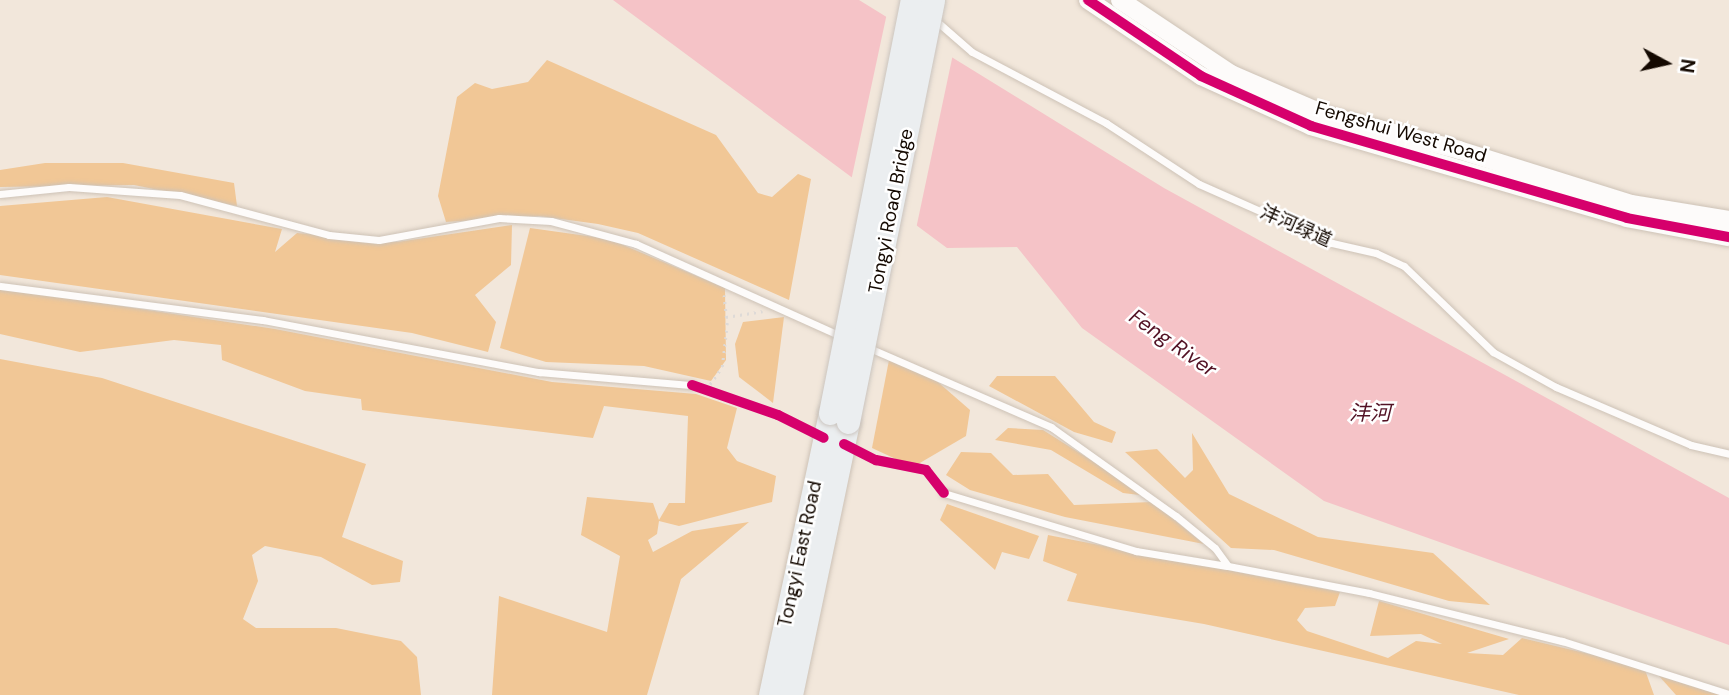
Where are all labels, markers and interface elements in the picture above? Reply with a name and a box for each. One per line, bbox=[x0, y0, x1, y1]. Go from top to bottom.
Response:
north arrow bbox=[1631, 28, 1701, 98]
text: N bbox=[1674, 57, 1701, 75]
street label: Fengshui West Road bbox=[1313, 97, 1489, 167]
street label: Tongyi Road Bridge bbox=[864, 127, 918, 295]
street label: 沣河绿道 bbox=[1257, 200, 1335, 252]
water label: Feng River bbox=[1125, 304, 1221, 382]
water label: 沣河 bbox=[1349, 400, 1391, 426]
street label: Tongyi East Road bbox=[773, 479, 827, 629]

